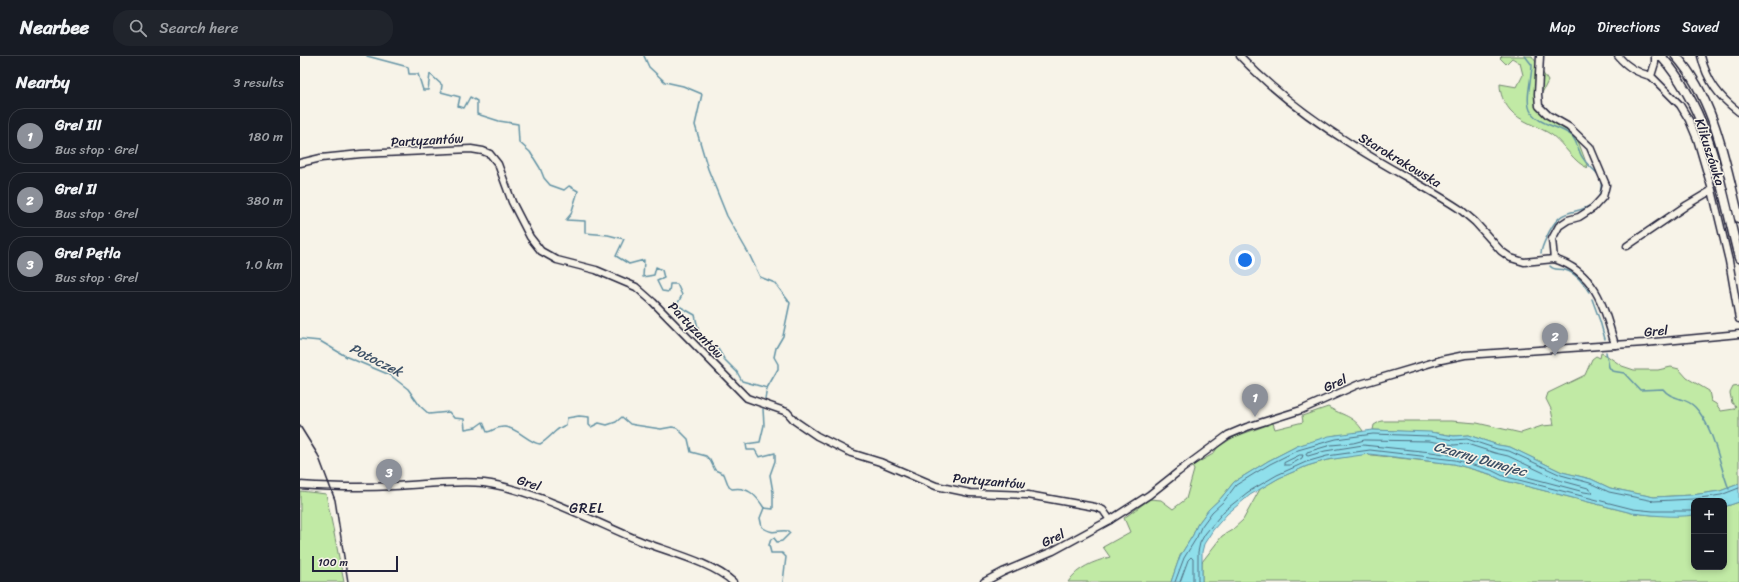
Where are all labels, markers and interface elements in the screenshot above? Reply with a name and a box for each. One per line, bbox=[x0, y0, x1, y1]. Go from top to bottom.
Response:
search box bbox=[113, 10, 393, 46]
text: Nearbee bbox=[20, 11, 89, 44]
text: Search here bbox=[159, 15, 238, 41]
text: Map bbox=[1549, 15, 1575, 40]
text: Directions bbox=[1597, 15, 1660, 40]
text: Saved bbox=[1682, 15, 1719, 40]
icon: search bbox=[127, 17, 149, 39]
text: Nearby bbox=[16, 67, 70, 97]
text: 3 results bbox=[233, 71, 284, 94]
text: Grel III bbox=[55, 112, 102, 138]
street label: Klikuszówka bbox=[1688, 115, 1732, 189]
text: 1 bbox=[27, 125, 33, 148]
text: 180 m bbox=[248, 125, 283, 148]
street label: Starokrakowska bbox=[1354, 126, 1446, 194]
street label: Partyzantów bbox=[390, 127, 465, 153]
text: Bus stop · Grel bbox=[55, 138, 138, 161]
text: Grel II bbox=[55, 176, 97, 202]
text: 2 bbox=[26, 189, 34, 212]
text: 380 m bbox=[246, 189, 283, 212]
text: Bus stop · Grel bbox=[55, 202, 138, 225]
text: Grel Pętla bbox=[55, 240, 121, 266]
your location bbox=[1235, 250, 1255, 270]
text: 3 bbox=[26, 253, 34, 276]
text: 1.0 km bbox=[245, 253, 283, 276]
text: Bus stop · Grel bbox=[55, 266, 138, 289]
street label: Partyzantów bbox=[663, 296, 730, 365]
street label: Grel bbox=[1643, 318, 1669, 343]
pin: 2 bbox=[1542, 323, 1568, 356]
water label: Potoczek bbox=[345, 336, 408, 385]
street label: Grel bbox=[1319, 368, 1351, 398]
pin: 1 bbox=[1242, 384, 1268, 417]
water label: Czarny Dunajec bbox=[1431, 434, 1531, 485]
pin: 3 bbox=[376, 459, 402, 492]
street label: Partyzantów bbox=[952, 466, 1027, 496]
street label: Grel bbox=[514, 468, 544, 498]
district label: GREL bbox=[569, 496, 605, 521]
map controls bbox=[1691, 498, 1727, 570]
button: + bbox=[1691, 498, 1727, 534]
street label: Grel bbox=[1037, 522, 1069, 554]
button: − bbox=[1691, 534, 1727, 570]
text: 100 m bbox=[318, 553, 348, 572]
scale bar bbox=[312, 554, 398, 573]

